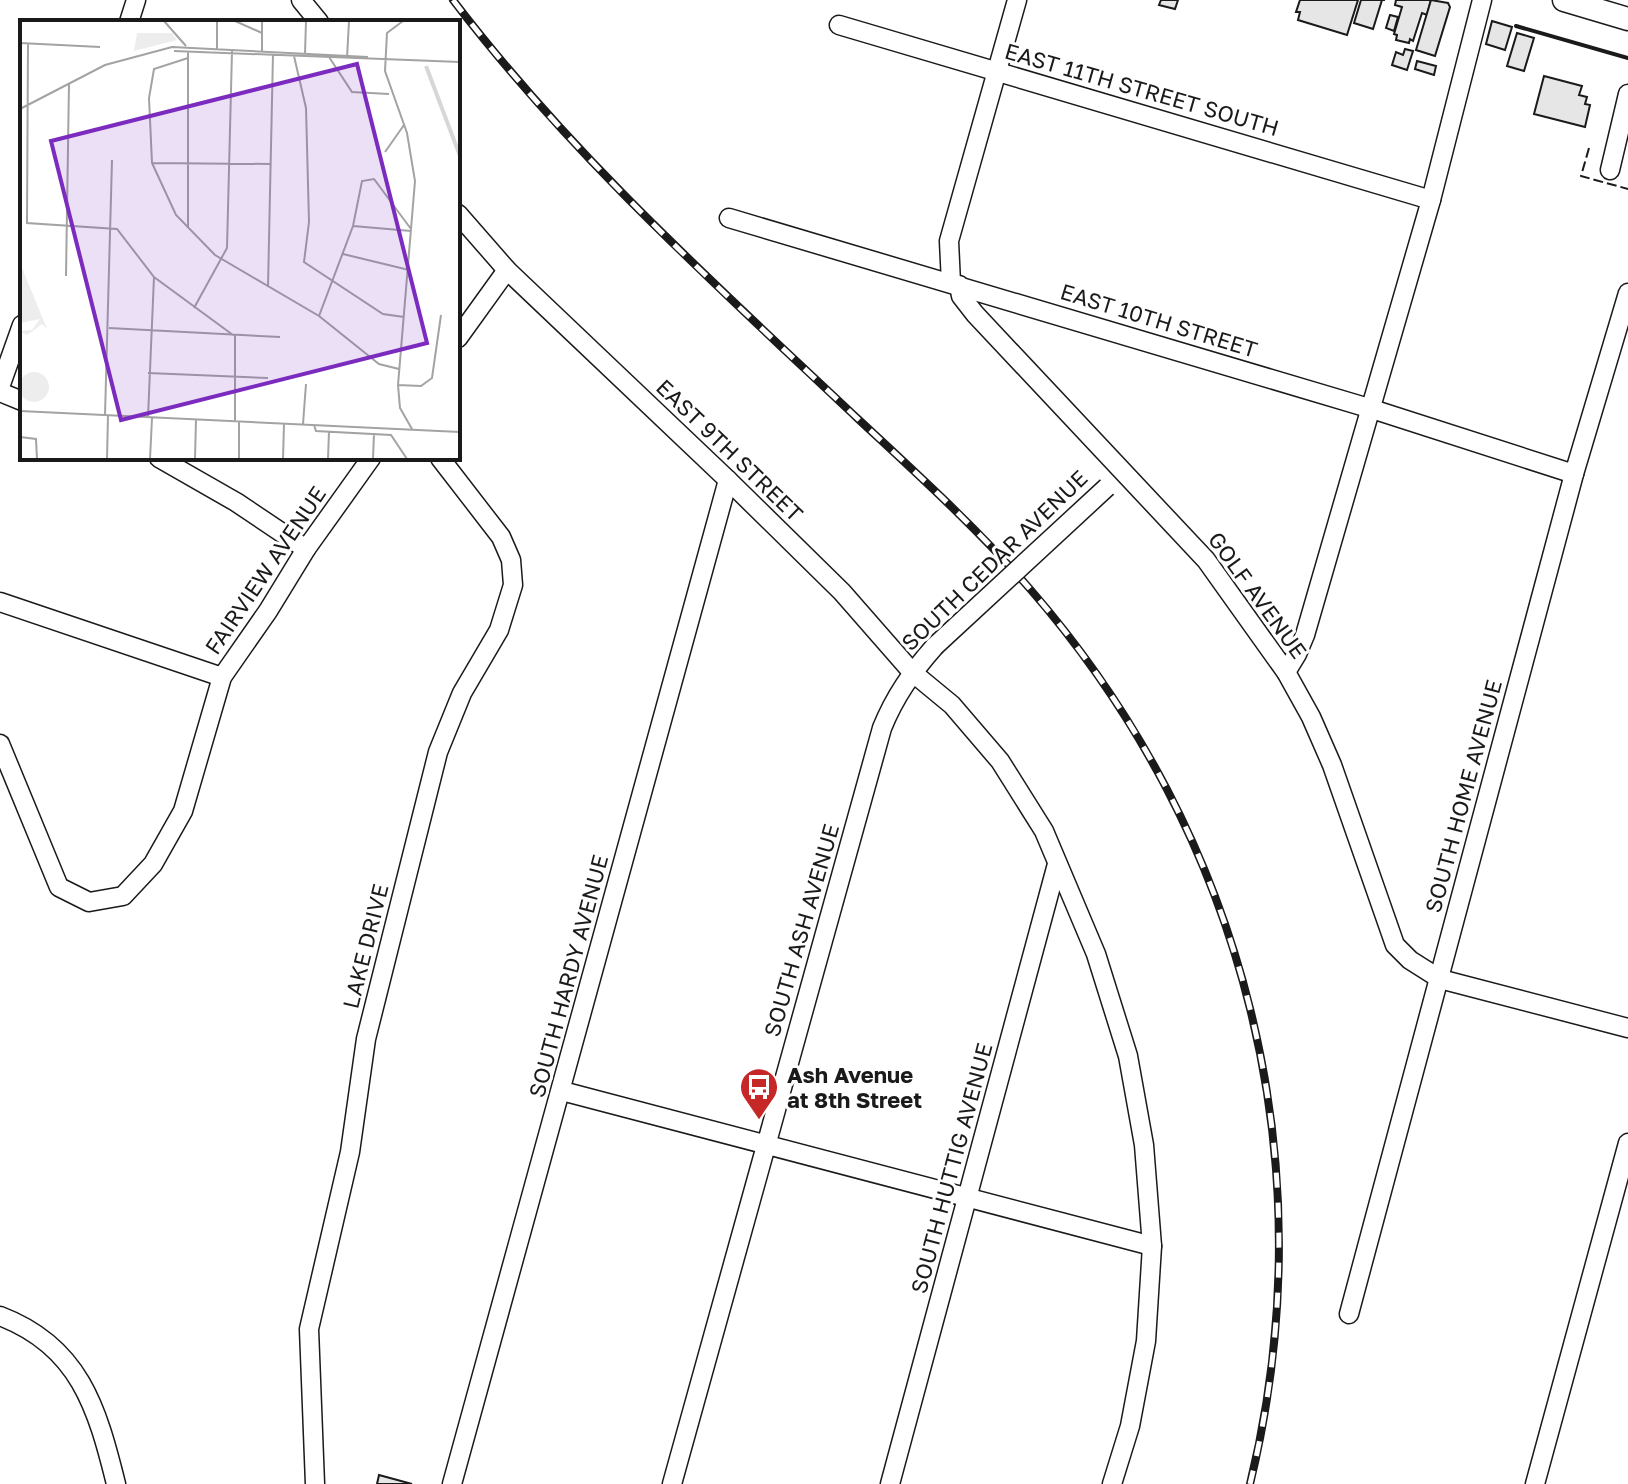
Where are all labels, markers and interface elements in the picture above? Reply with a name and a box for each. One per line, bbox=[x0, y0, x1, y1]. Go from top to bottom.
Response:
inset map bbox=[20, 20, 460, 460]
street label: EAST 11TH STREET SOUTH bbox=[1002, 37, 1282, 141]
street label: EAST 10TH STREET bbox=[1057, 277, 1261, 363]
street label: EAST 9TH STREET bbox=[651, 373, 809, 527]
street label: SOUTH CEDAR AVENUE bbox=[895, 464, 1093, 656]
street label: FAIRVIEW AVENUE bbox=[199, 481, 331, 659]
street label: GOLF AVENUE bbox=[1203, 526, 1313, 664]
street label: SOUTH HOME AVENUE bbox=[1419, 676, 1507, 916]
street label: SOUTH ASH AVENUE bbox=[758, 820, 844, 1040]
street label: SOUTH HARDY AVENUE bbox=[523, 852, 613, 1100]
street label: LAKE DRIVE bbox=[336, 881, 394, 1011]
street label: SOUTH HUTTIG AVENUE bbox=[905, 1040, 997, 1296]
place label: Ash Avenue at 8th Street bbox=[787, 1061, 922, 1113]
bus stop icon: Ash Avenue at 8th Street bbox=[738, 1066, 780, 1121]

